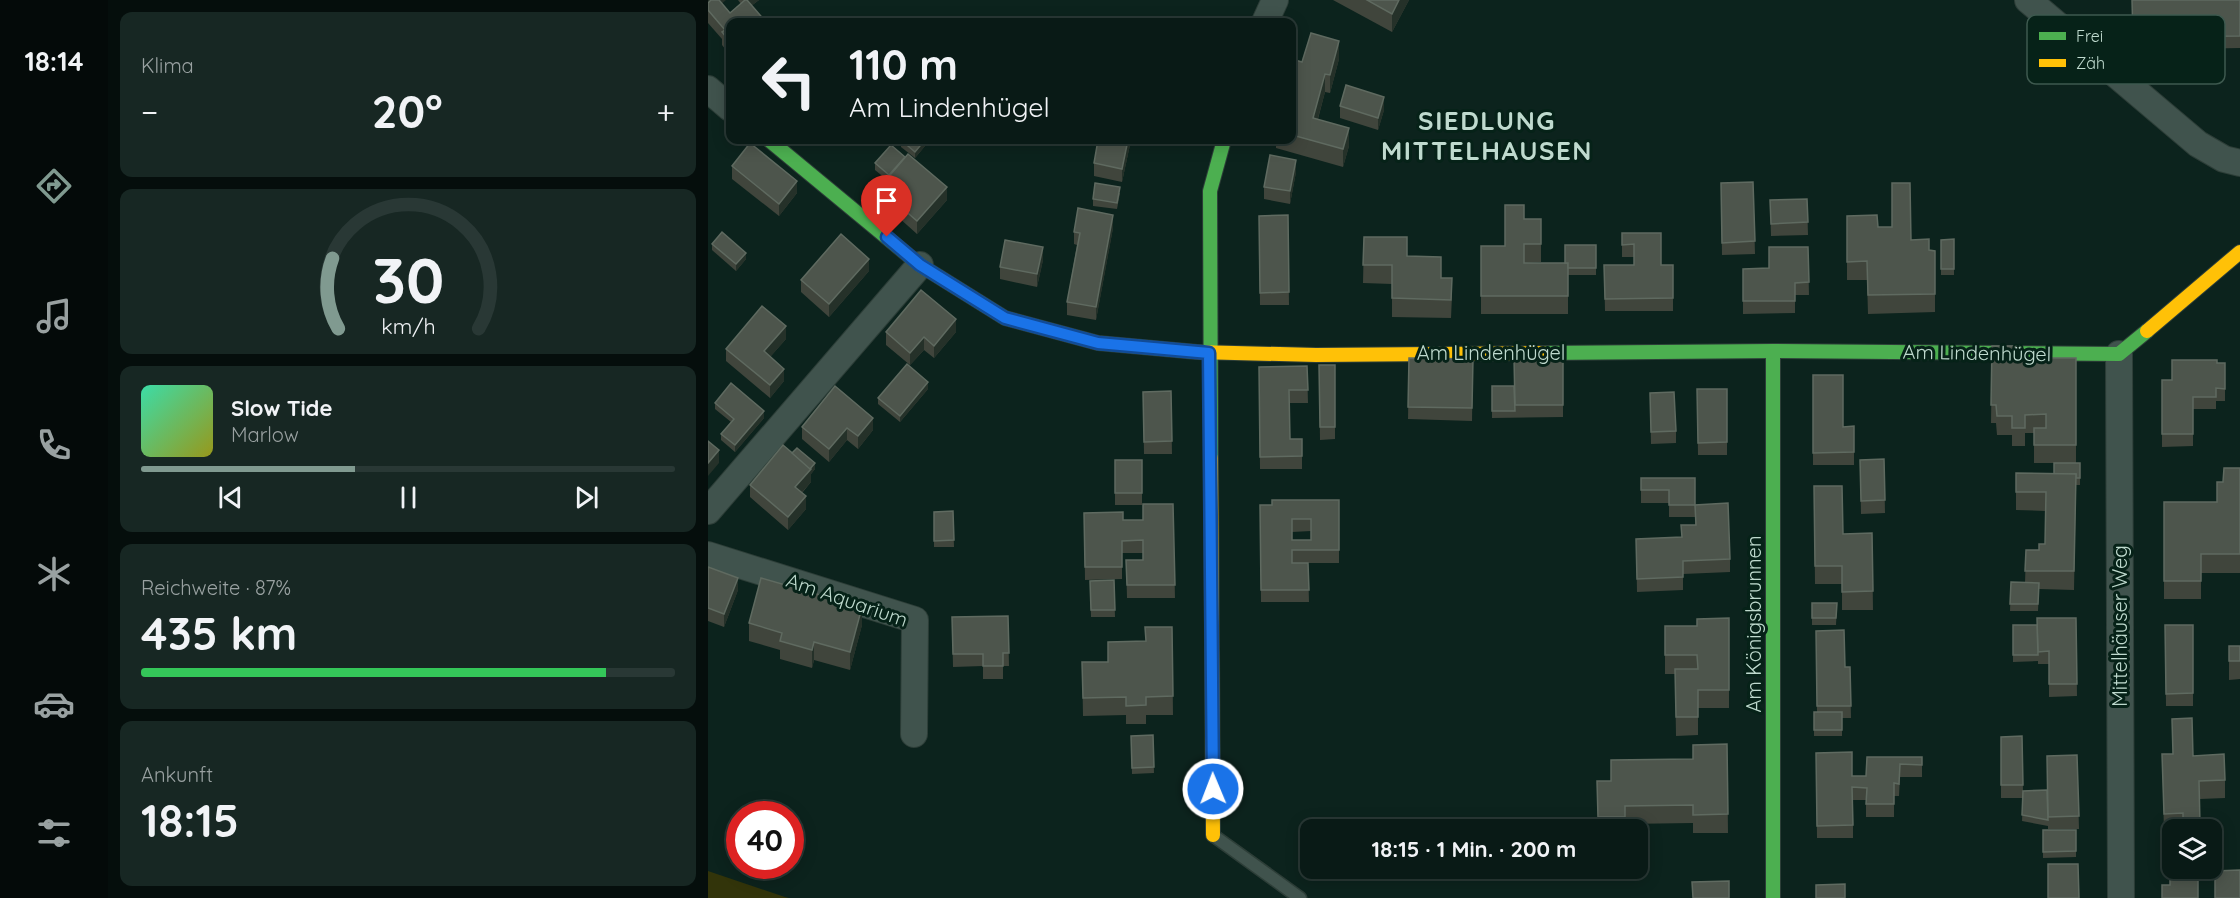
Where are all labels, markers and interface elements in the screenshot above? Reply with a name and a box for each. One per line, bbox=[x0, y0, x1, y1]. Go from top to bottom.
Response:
legend bbox=[2027, 15, 2225, 84]
text: Frei bbox=[2076, 26, 2103, 46]
text: 110 m bbox=[849, 38, 958, 91]
icon: left bbox=[750, 42, 828, 120]
text: 18:14 bbox=[24, 44, 84, 78]
text: Klima bbox=[141, 53, 194, 78]
text: Zäh bbox=[2076, 53, 2105, 73]
text: 20° bbox=[372, 83, 443, 139]
text: Am Lindenhügel bbox=[849, 90, 1050, 124]
text: − bbox=[141, 91, 158, 132]
text: + bbox=[656, 91, 675, 132]
district label: SIEDLUNG MITTELHAUSEN bbox=[1381, 104, 1593, 167]
icon: directions bbox=[33, 165, 75, 207]
pin bbox=[861, 175, 912, 237]
icon: arrive bbox=[870, 184, 903, 217]
text: 30 bbox=[372, 241, 444, 319]
icon: music bbox=[33, 295, 75, 337]
text: km/h bbox=[381, 313, 435, 339]
street label: Am Lindenhügel bbox=[1902, 339, 2052, 366]
street label: Am Lindenhügel bbox=[1417, 340, 1565, 365]
text: Slow Tide bbox=[231, 394, 332, 422]
text: Marlow bbox=[231, 422, 299, 447]
icon: phone bbox=[33, 424, 75, 466]
icon: previous bbox=[214, 481, 247, 514]
icon: pause bbox=[392, 481, 425, 514]
icon: next bbox=[570, 481, 603, 514]
street label: Am Königsbrunnen bbox=[1741, 536, 1766, 712]
street label: Mittelhäuser Weg bbox=[2107, 545, 2132, 707]
icon: climate bbox=[33, 553, 75, 595]
street label: Am Aquarium bbox=[783, 567, 911, 632]
text: Reichweite · 87% bbox=[141, 575, 291, 600]
text: 435 km bbox=[141, 605, 297, 661]
icon: car bbox=[33, 683, 75, 725]
position arrow bbox=[1181, 757, 1245, 821]
text: Ankunft bbox=[141, 762, 213, 787]
text: 18:15 bbox=[141, 792, 239, 848]
speed limit sign: 40 bbox=[726, 801, 804, 879]
icon: filters bbox=[33, 812, 75, 854]
map controls bbox=[2162, 819, 2222, 879]
button: layers bbox=[2162, 819, 2222, 879]
text: 18:15 · 1 Min. · 200 m bbox=[1372, 835, 1576, 863]

